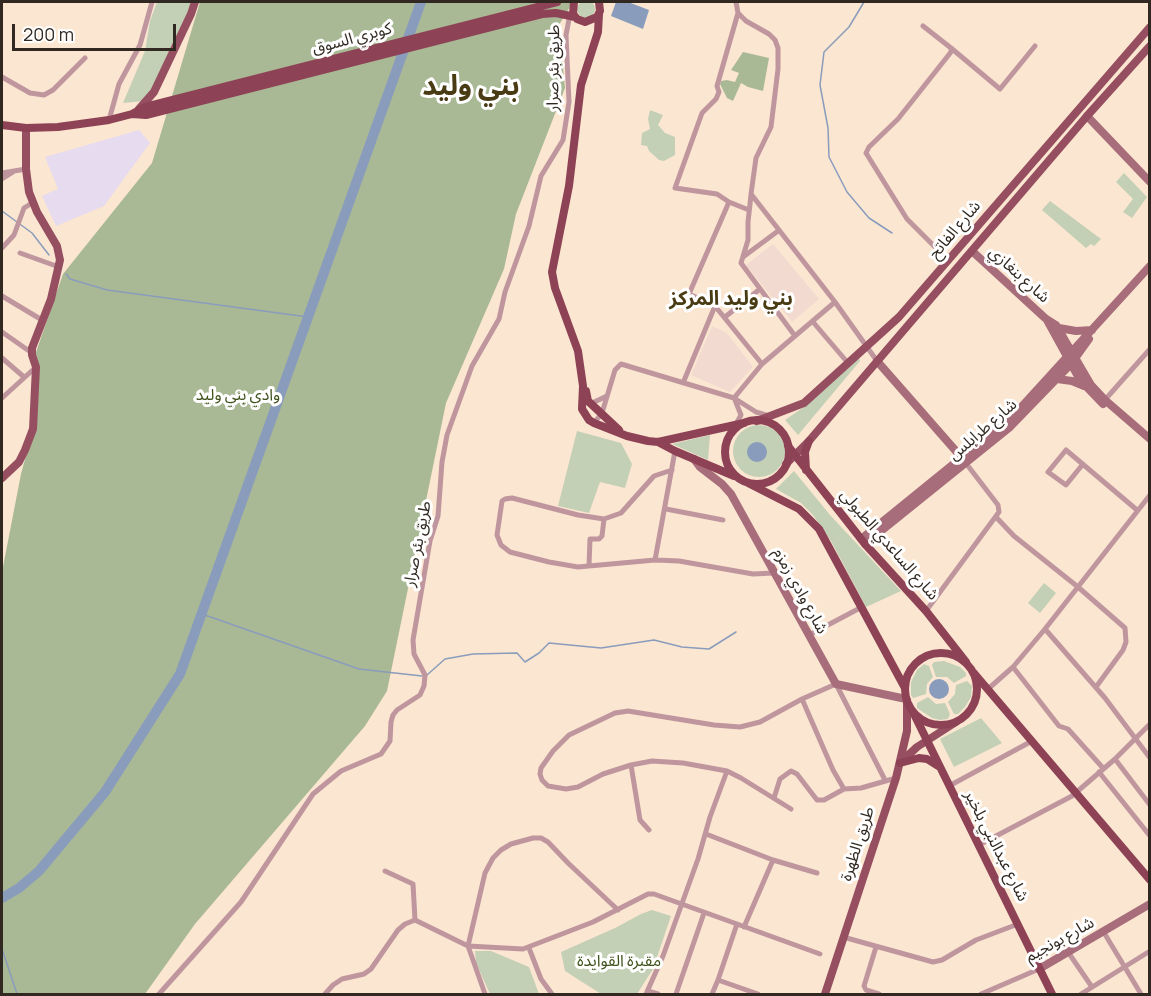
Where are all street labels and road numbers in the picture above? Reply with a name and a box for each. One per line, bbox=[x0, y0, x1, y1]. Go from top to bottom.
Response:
street label: كوبري السوق bbox=[310, 19, 394, 59]
street label: طريق بئر صرار bbox=[544, 24, 564, 112]
street label: شارع الفاتح bbox=[925, 197, 985, 263]
street label: شارع بنغازي bbox=[985, 243, 1053, 307]
street label: شارع طرابلس bbox=[945, 395, 1021, 465]
street label: شارع الساعدي الطبولي bbox=[836, 486, 942, 604]
street label: طريق بئر صرار bbox=[400, 499, 436, 589]
street label: شارع وادي زمزم bbox=[768, 545, 832, 637]
street label: شارع عبدالنبي بلخير bbox=[960, 787, 1032, 905]
street label: طريق الظهرة bbox=[837, 804, 879, 884]
street label: شارع بونجيم bbox=[1022, 913, 1098, 967]

